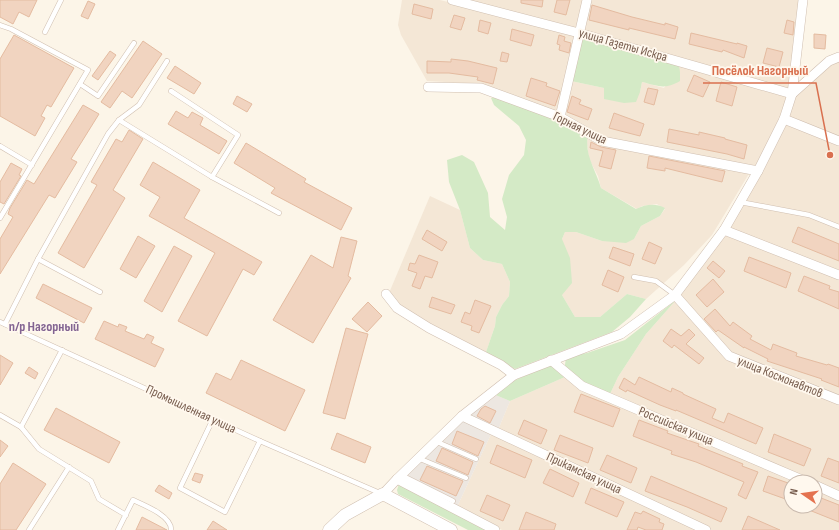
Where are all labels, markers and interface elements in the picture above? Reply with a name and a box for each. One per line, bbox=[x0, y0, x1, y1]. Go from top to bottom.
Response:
street label: улица Газеты Искра bbox=[577, 25, 669, 65]
callout: Посёлок Нагорный bbox=[703, 57, 816, 83]
text: Посёлок Нагорный bbox=[712, 62, 808, 79]
street label: Горная улица bbox=[551, 108, 609, 148]
district label: п/р Нагорный bbox=[9, 318, 79, 335]
street label: улица Космонавтов bbox=[735, 353, 825, 401]
street label: Промышленная улица bbox=[143, 381, 239, 437]
street label: Российская улица bbox=[636, 403, 716, 449]
street label: Прикамская улица bbox=[544, 449, 624, 497]
north arrow bbox=[783, 474, 823, 514]
text: N bbox=[787, 487, 801, 496]

